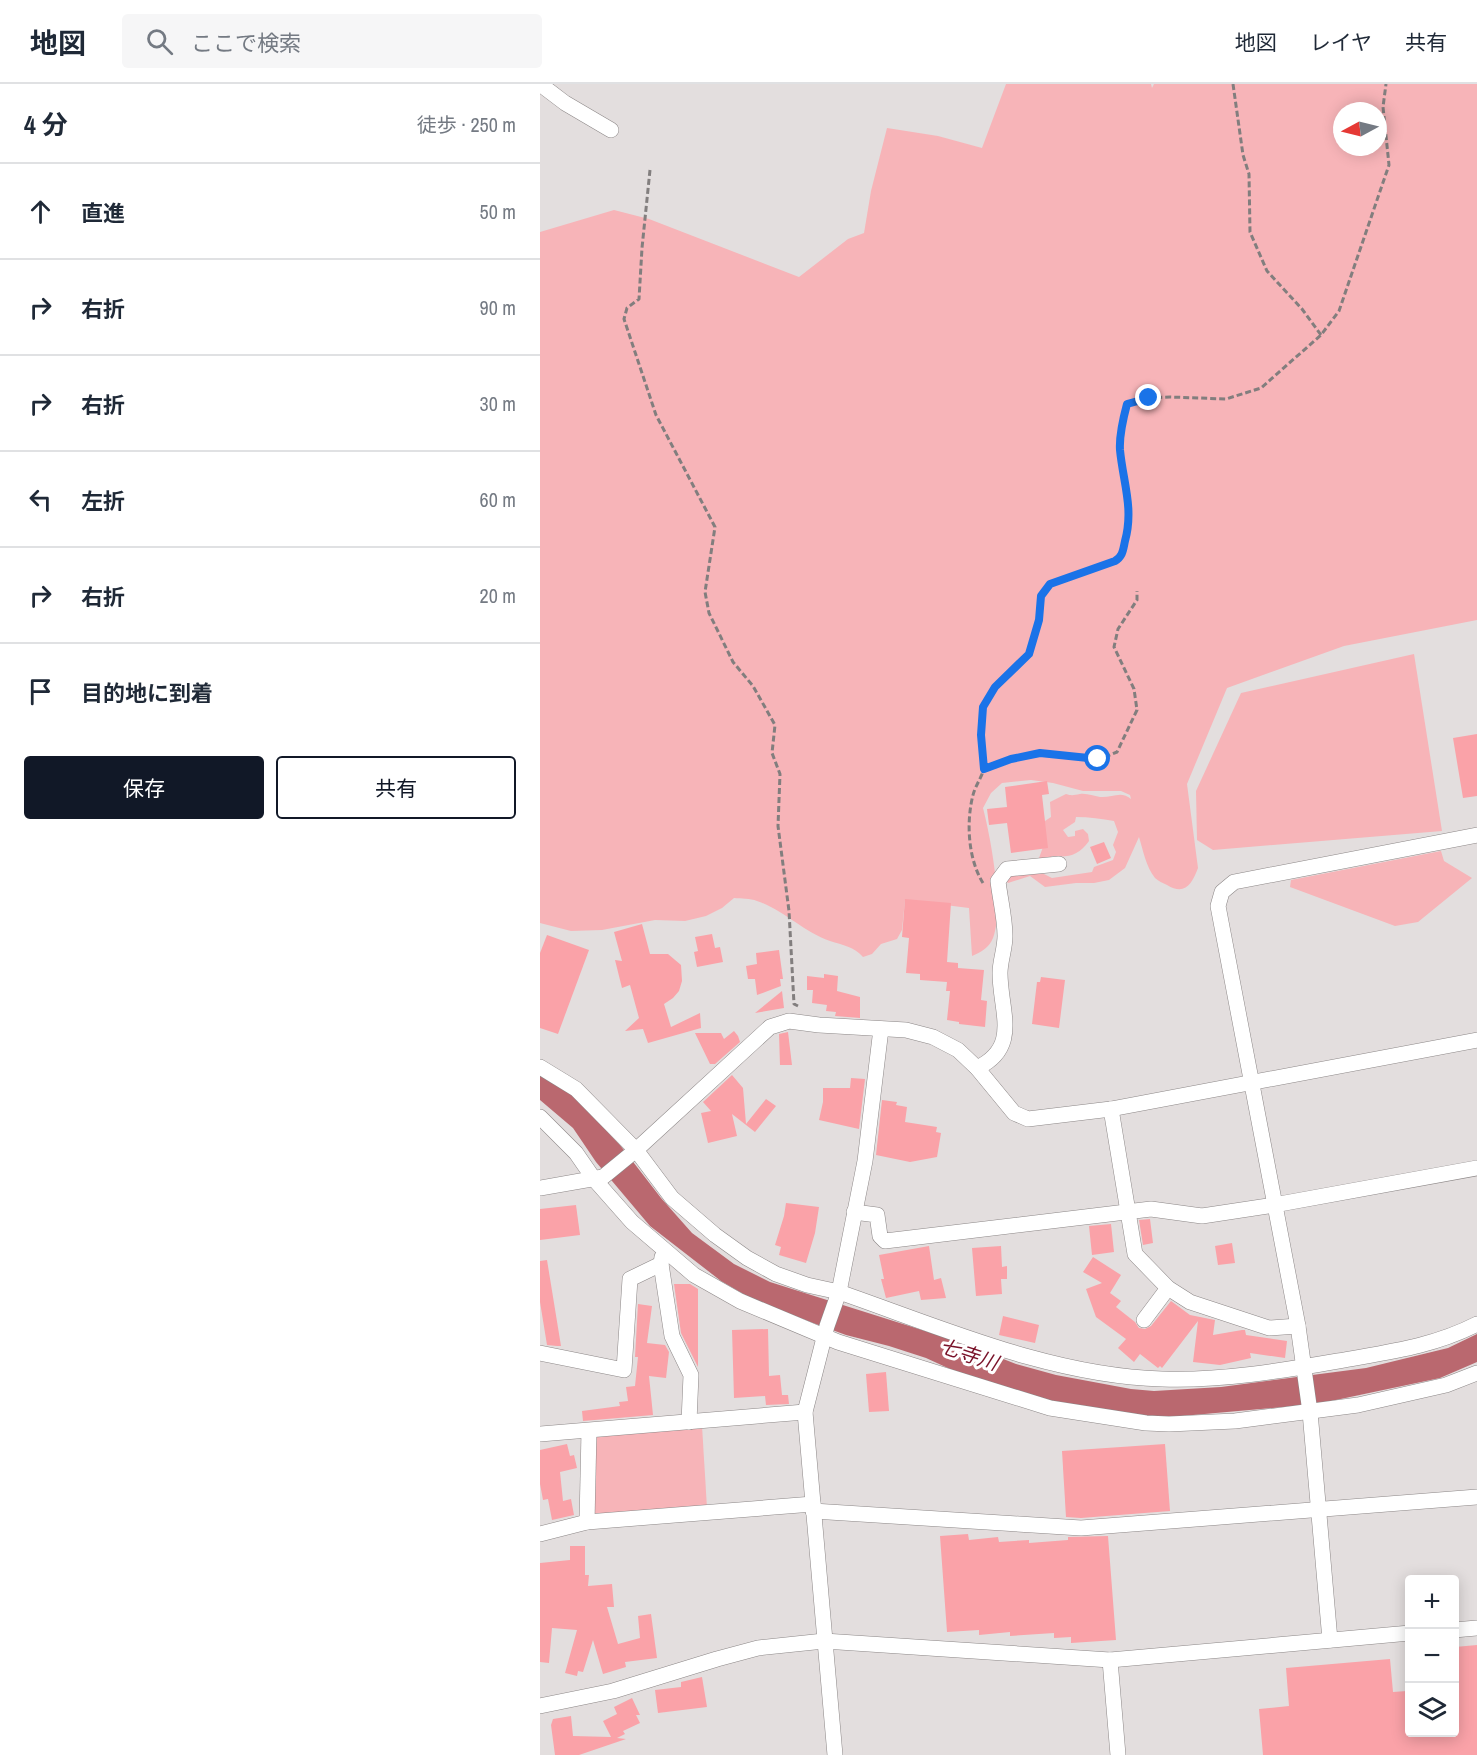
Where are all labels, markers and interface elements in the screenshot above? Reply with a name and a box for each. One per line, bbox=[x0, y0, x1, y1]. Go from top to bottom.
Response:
search box bbox=[122, 14, 542, 68]
text: 地図 bbox=[30, 24, 86, 62]
icon: search bbox=[143, 25, 176, 58]
text: ここで検索 bbox=[191, 28, 301, 58]
text: 地図 bbox=[1235, 28, 1277, 57]
text: レイヤ bbox=[1310, 28, 1372, 57]
text: 共有 bbox=[1405, 28, 1447, 57]
north arrow bbox=[1333, 102, 1387, 156]
text: 4 分 bbox=[24, 107, 68, 142]
text: 徒歩 · 250 m bbox=[417, 111, 516, 138]
icon: ahead bbox=[24, 195, 57, 228]
text: 直進 bbox=[81, 198, 125, 228]
text: 50 m bbox=[480, 198, 516, 225]
icon: right bbox=[24, 291, 57, 324]
text: 右折 bbox=[81, 294, 125, 324]
text: 90 m bbox=[480, 294, 516, 321]
route end bbox=[1135, 384, 1161, 410]
icon: right bbox=[24, 387, 57, 420]
text: 右折 bbox=[81, 390, 125, 420]
text: 30 m bbox=[480, 390, 516, 417]
icon: left bbox=[24, 483, 57, 516]
text: 左折 bbox=[81, 486, 125, 516]
text: 60 m bbox=[480, 486, 516, 513]
icon: right bbox=[24, 579, 57, 612]
text: 右折 bbox=[81, 582, 125, 612]
text: 20 m bbox=[480, 582, 516, 609]
icon: arrive bbox=[24, 675, 57, 708]
text: 目的地に到着 bbox=[81, 678, 213, 708]
route start bbox=[1084, 745, 1110, 771]
button: 保存 bbox=[24, 756, 264, 819]
button: 共有 bbox=[276, 756, 516, 819]
water label: 七寺川 bbox=[936, 1332, 1004, 1377]
map controls bbox=[1405, 1575, 1459, 1737]
button: + bbox=[1405, 1575, 1459, 1629]
button: − bbox=[1405, 1629, 1459, 1683]
button: layers bbox=[1405, 1683, 1459, 1737]

